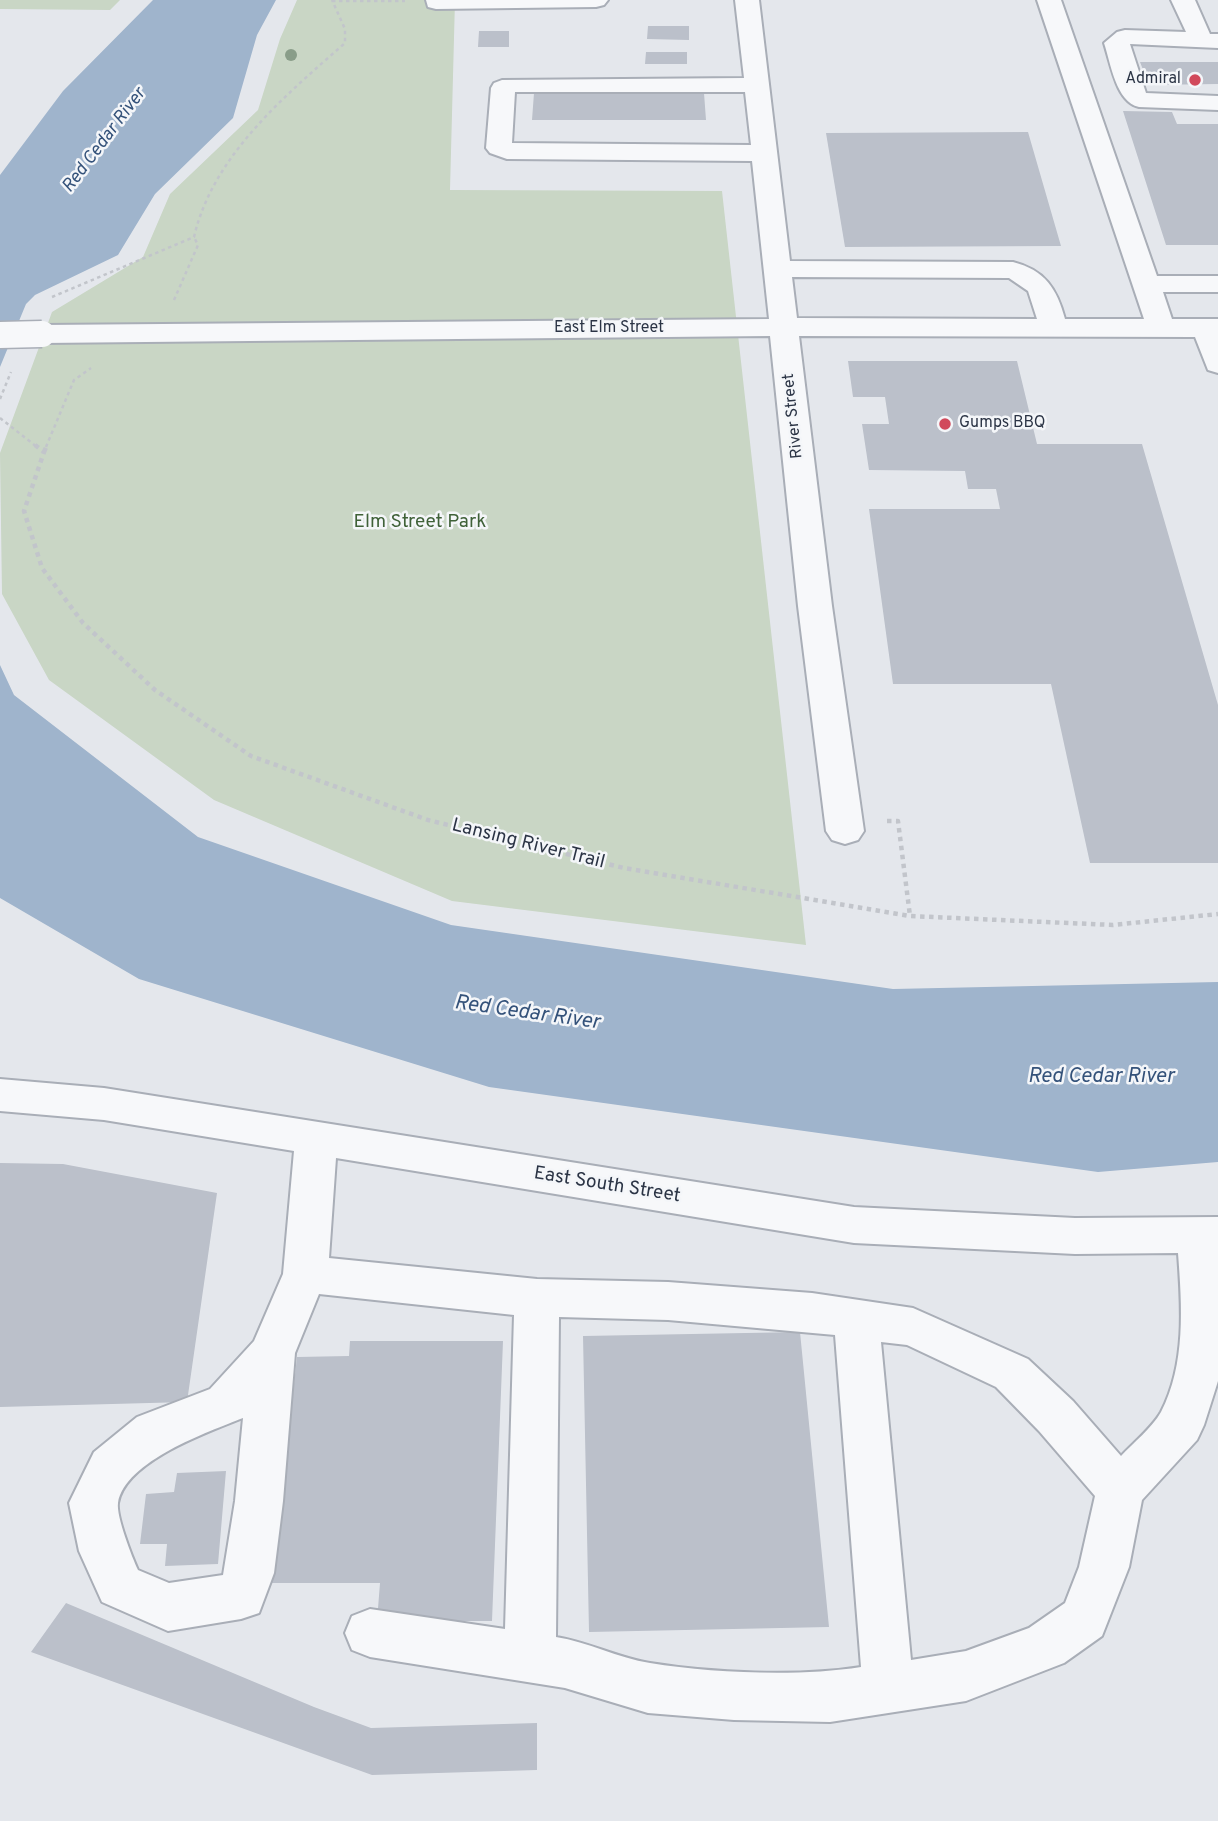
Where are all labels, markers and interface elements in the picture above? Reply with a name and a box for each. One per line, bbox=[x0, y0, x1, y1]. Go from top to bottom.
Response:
place label: Admiral bbox=[1125, 70, 1181, 90]
marker: Admiral bbox=[1187, 72, 1203, 88]
water label: Red Cedar River bbox=[59, 84, 151, 198]
street label: East Elm Street bbox=[554, 319, 664, 339]
street label: River Street bbox=[780, 372, 808, 460]
place label: Gumps BBQ bbox=[959, 414, 1045, 434]
marker: Gumps BBQ bbox=[937, 416, 953, 432]
park label: Elm Street Park bbox=[354, 512, 486, 534]
street label: Lansing River Trail bbox=[449, 815, 607, 875]
water label: Red Cedar River bbox=[453, 991, 601, 1037]
water label: Red Cedar River bbox=[1028, 1065, 1174, 1091]
street label: East South Street bbox=[532, 1163, 682, 1209]

